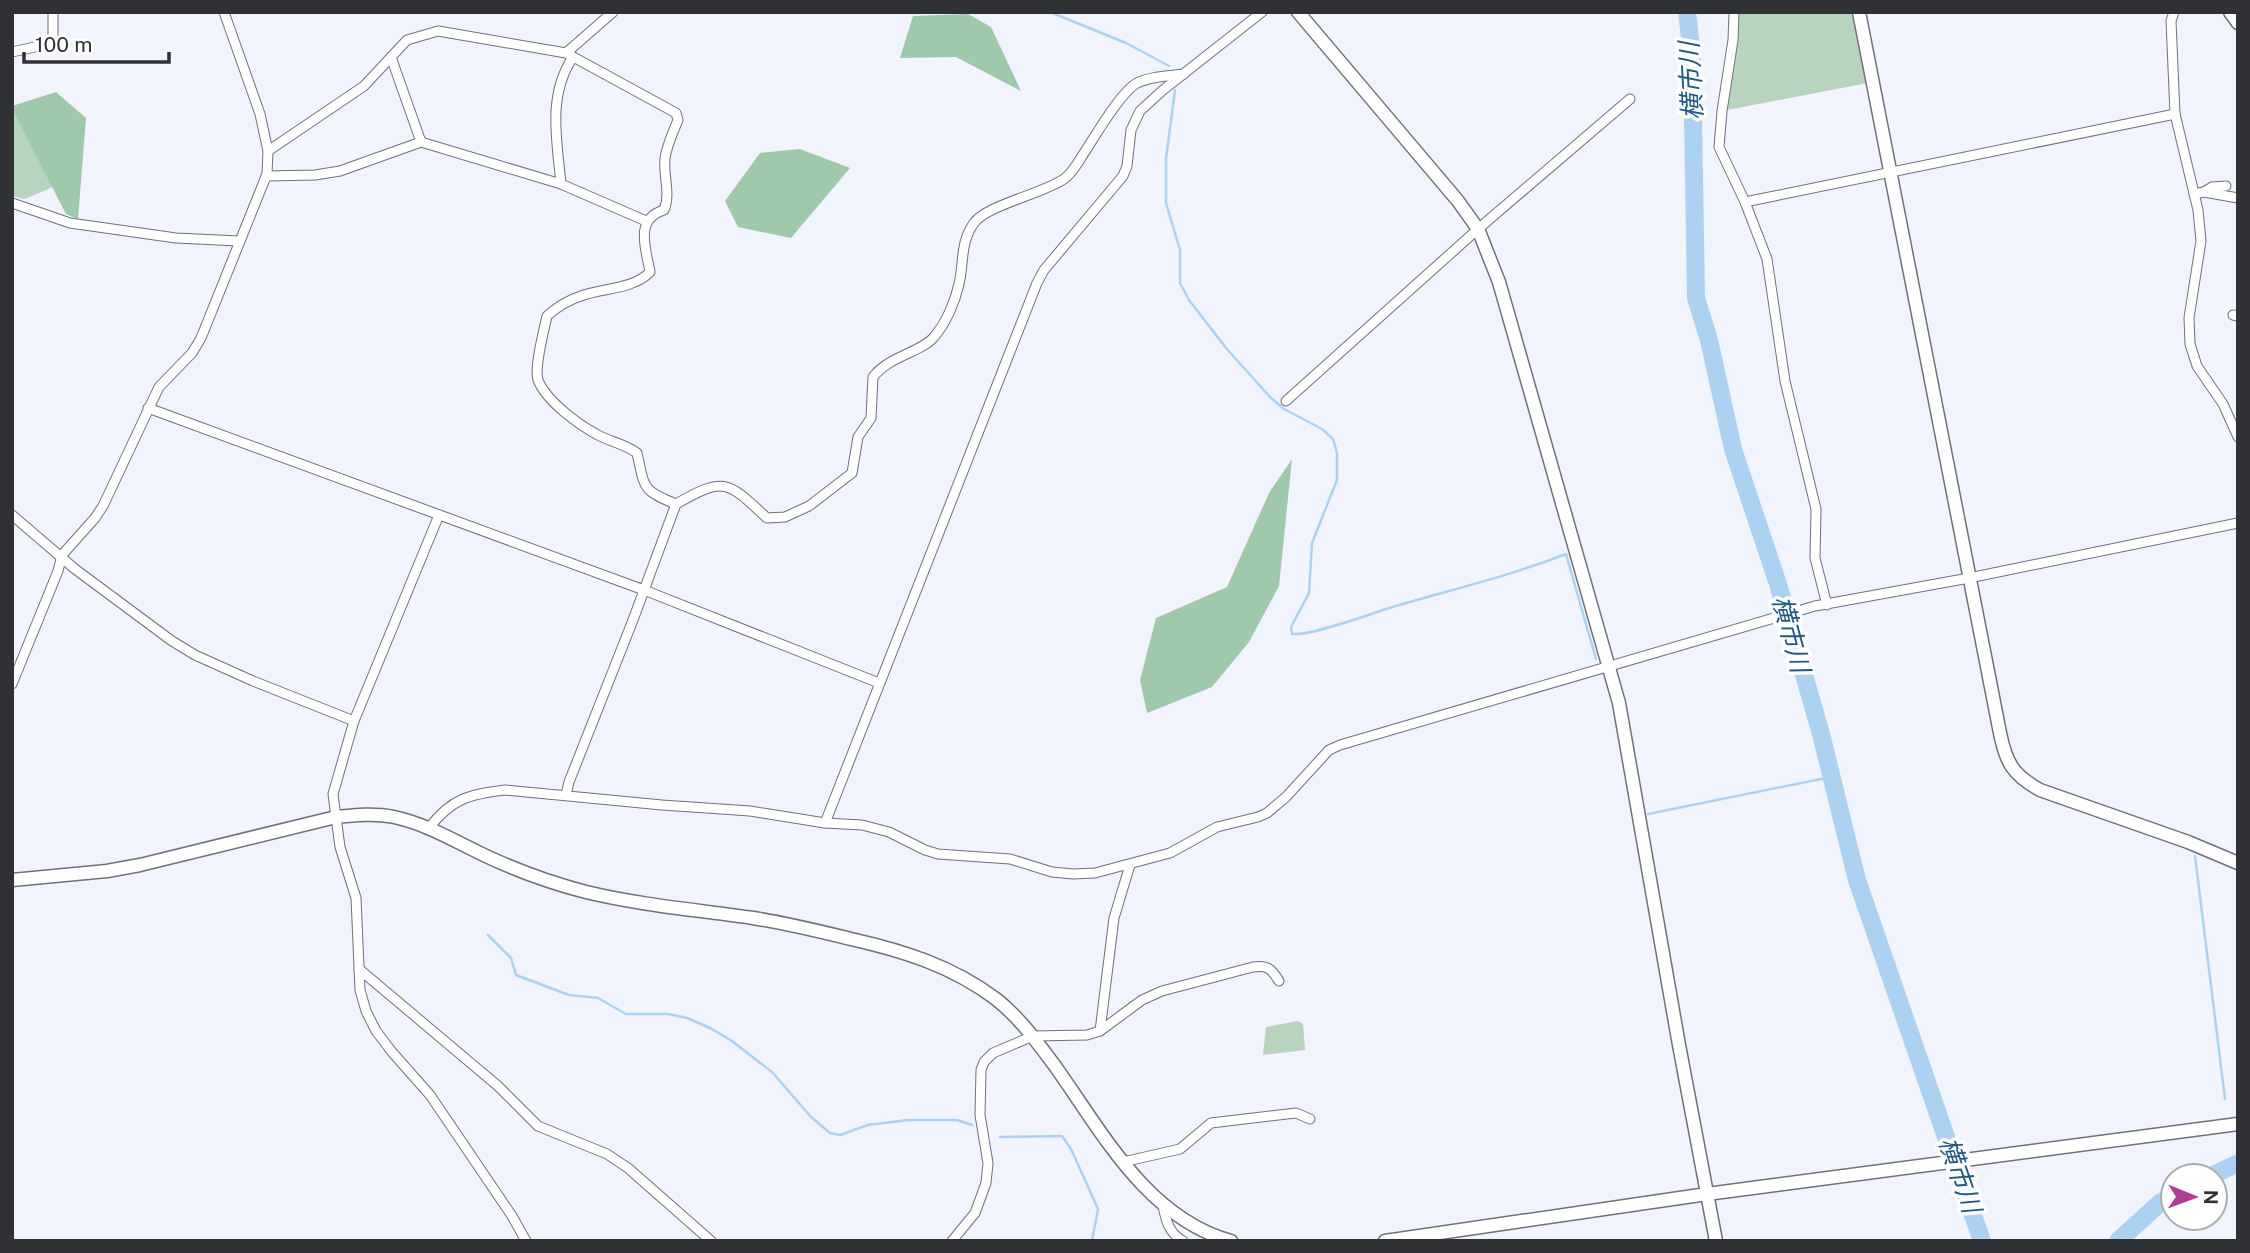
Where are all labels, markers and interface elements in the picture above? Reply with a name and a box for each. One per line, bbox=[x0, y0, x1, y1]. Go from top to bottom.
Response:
scale bar bbox=[24, 21, 170, 65]
text: 100 m bbox=[35, 32, 92, 57]
water label: 横市川 bbox=[1673, 38, 1708, 121]
water label: 横市川 bbox=[1766, 592, 1817, 678]
water label: 横市川 bbox=[1933, 1133, 1989, 1220]
north arrow bbox=[2159, 1162, 2229, 1232]
text: N bbox=[2200, 1190, 2222, 1205]

